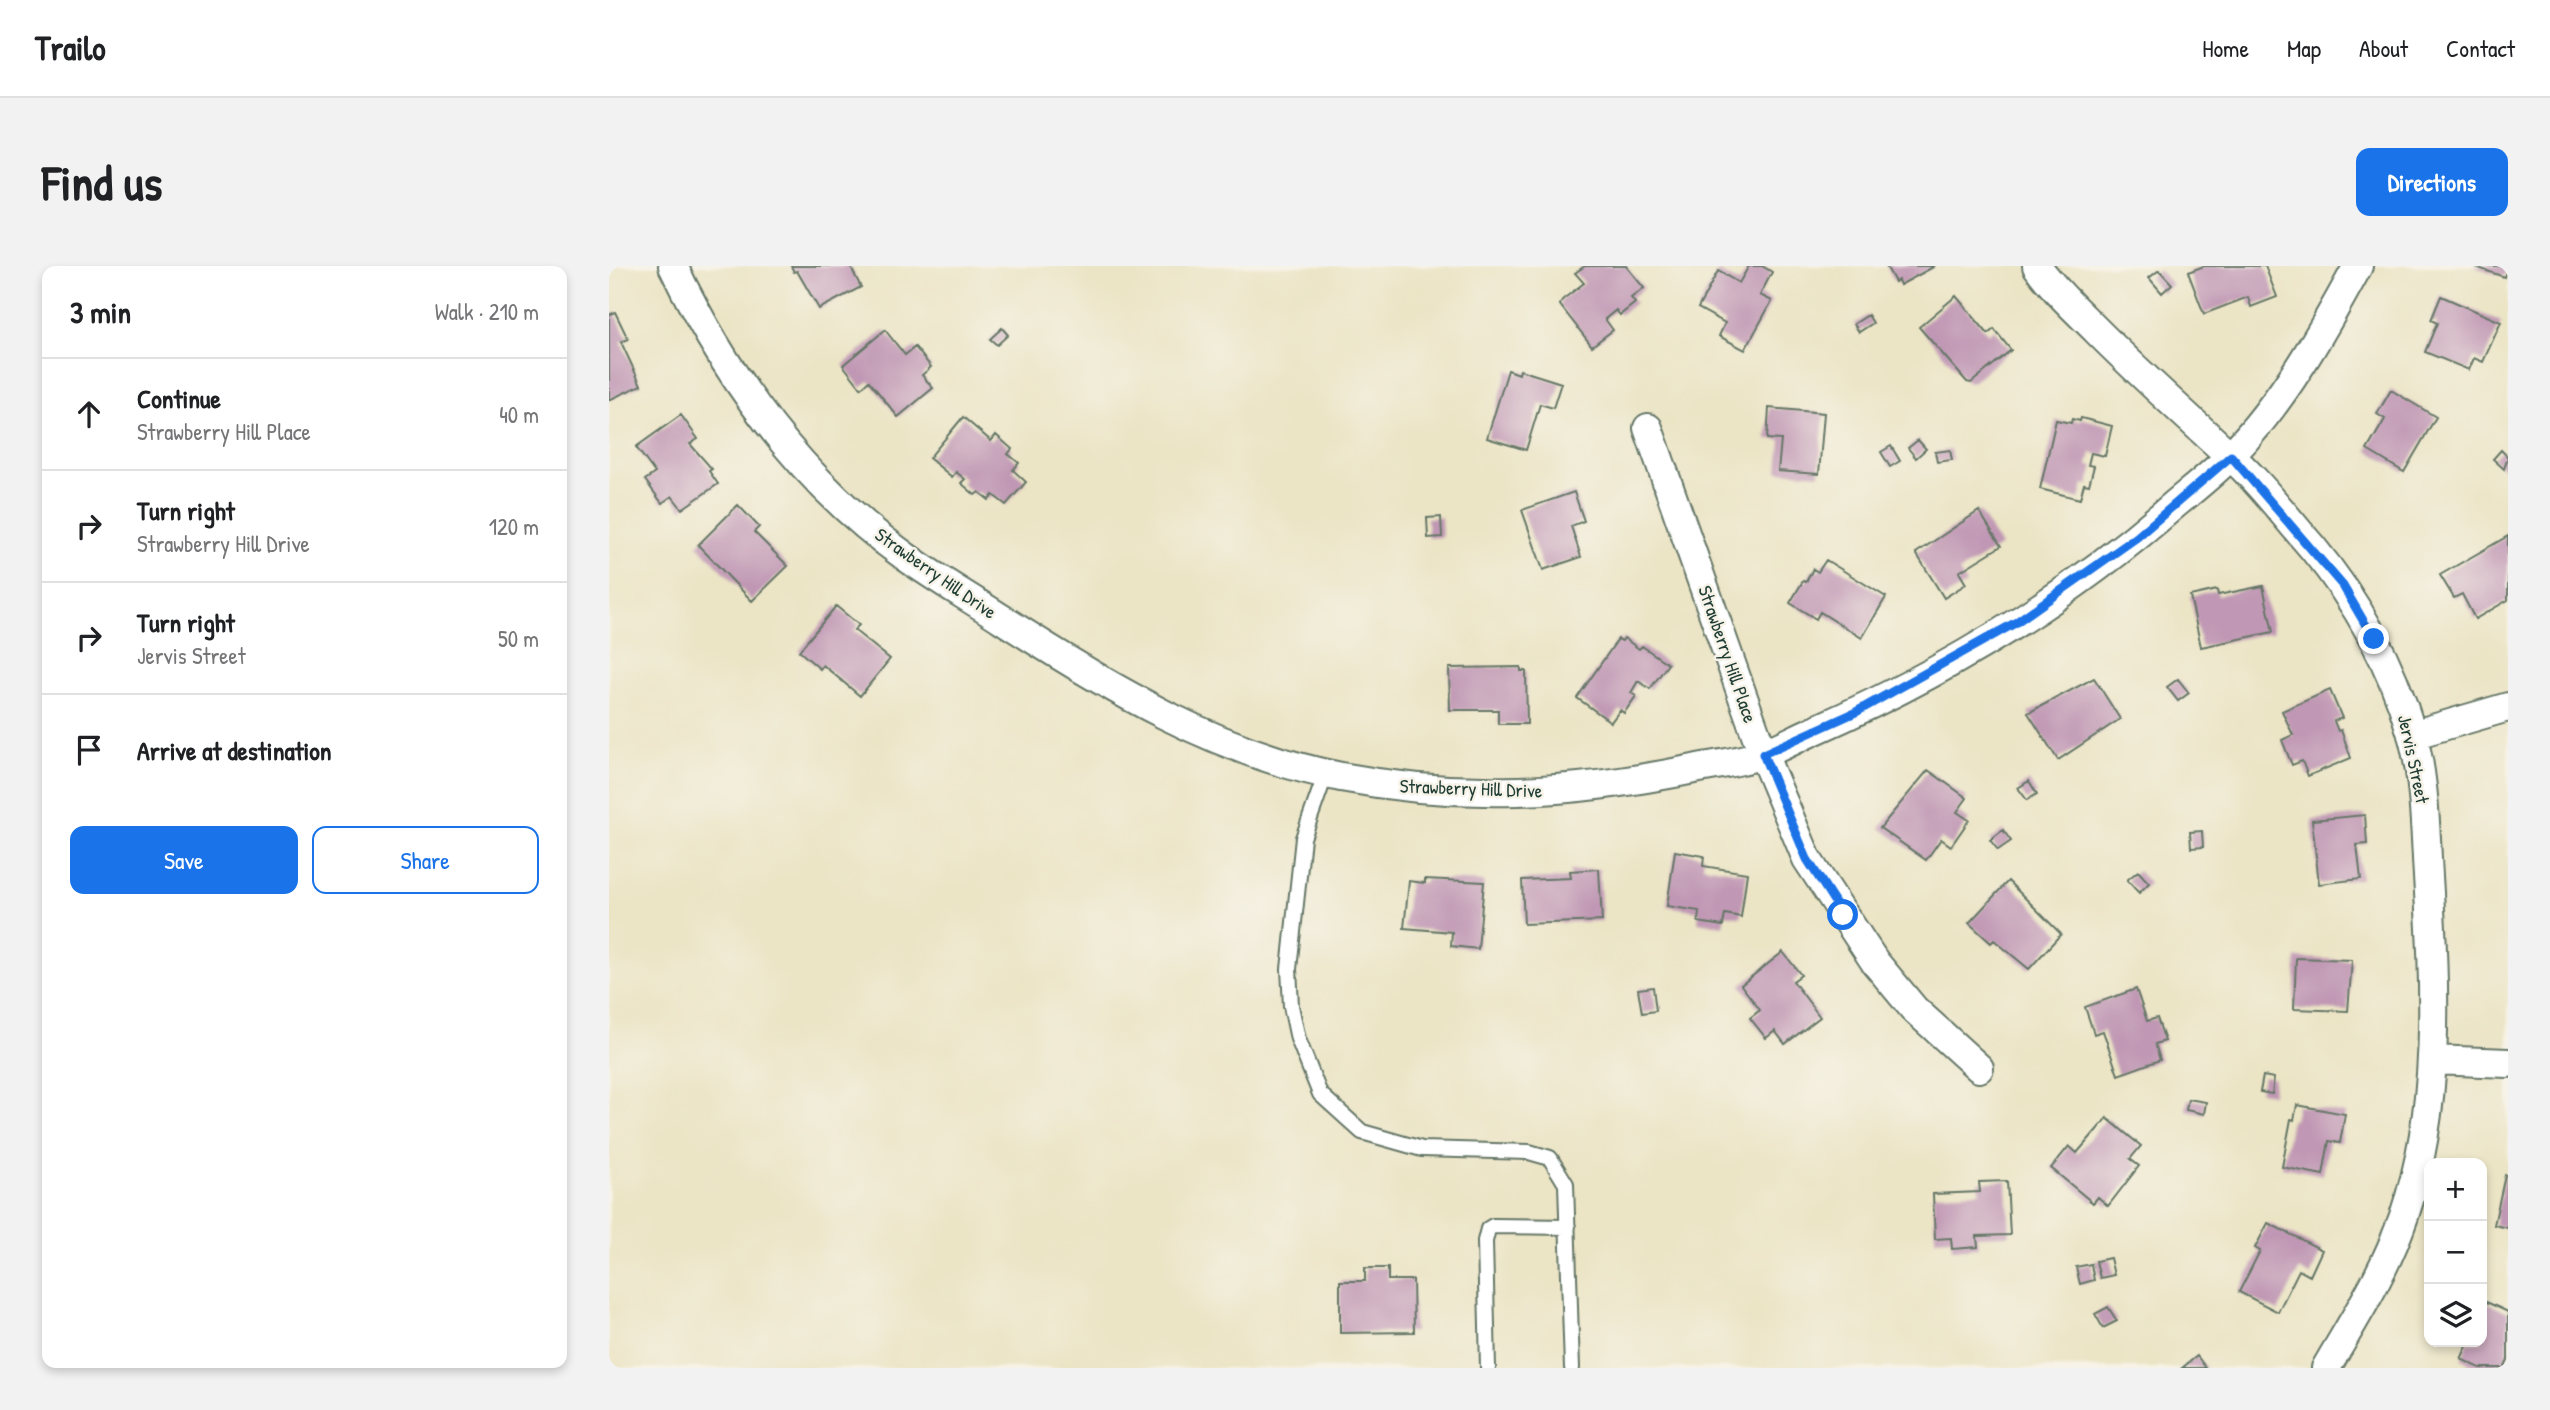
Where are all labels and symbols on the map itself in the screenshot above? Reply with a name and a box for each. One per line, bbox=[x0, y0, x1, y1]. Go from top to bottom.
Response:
street label: Strawberry Hill Drive bbox=[870, 521, 1002, 625]
street label: Strawberry Hill Place bbox=[1692, 582, 1764, 726]
route end bbox=[2358, 623, 2389, 654]
street label: Jervis Street bbox=[2392, 712, 2436, 806]
street label: Strawberry Hill Drive bbox=[1399, 773, 1543, 803]
route start bbox=[1827, 899, 1858, 930]

